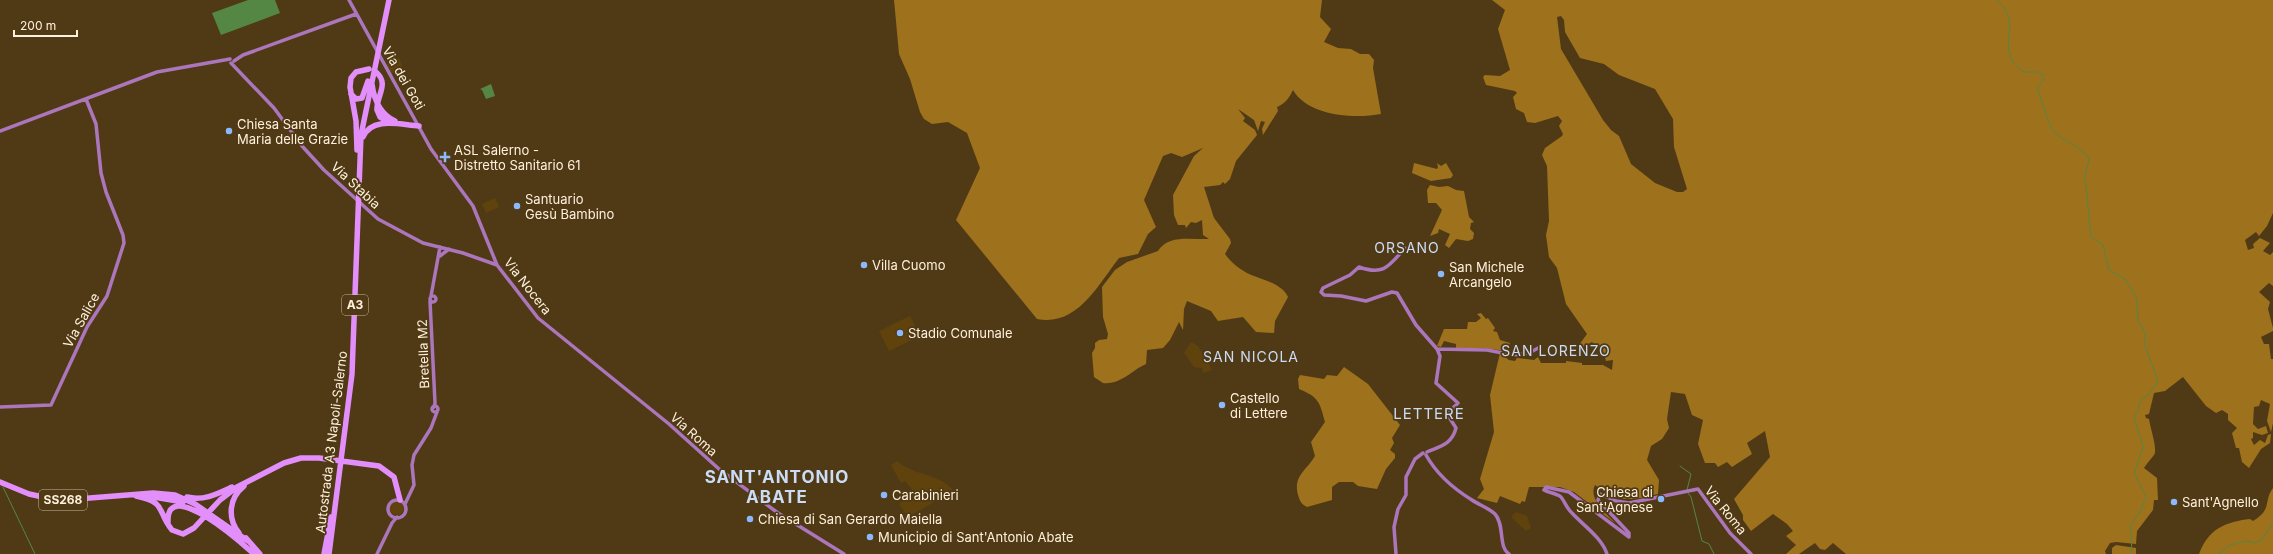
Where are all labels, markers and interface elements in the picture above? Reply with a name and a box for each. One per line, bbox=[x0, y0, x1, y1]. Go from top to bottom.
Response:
scale bar bbox=[14, 12, 77, 38]
text: 200 m bbox=[20, 18, 56, 33]
street label: Via dei Goti bbox=[379, 44, 429, 112]
place label: Chiesa Santa Maria delle Grazie bbox=[237, 116, 348, 147]
marker: Chiesa Santa Maria delle Grazie bbox=[224, 126, 234, 136]
place label: ASL Salerno - Distretto Sanitario 61 bbox=[454, 142, 581, 173]
marker: ASL Salerno - Distretto Sanitario 61 bbox=[439, 151, 451, 163]
street label: Via Stabia bbox=[328, 158, 384, 212]
place label: Santuario Gesù Bambino bbox=[525, 191, 614, 222]
marker: Santuario Gesù Bambino bbox=[512, 201, 522, 211]
district label: ORSANO bbox=[1374, 239, 1440, 256]
street label: Via Nocera bbox=[501, 254, 555, 318]
place label: Villa Cuomo bbox=[872, 257, 946, 273]
place label: San Michele Arcangelo bbox=[1449, 259, 1524, 290]
marker: Villa Cuomo bbox=[859, 260, 869, 270]
marker: San Michele Arcangelo bbox=[1436, 269, 1446, 279]
street label: Via Salice bbox=[59, 290, 103, 350]
road number: A3 bbox=[342, 295, 368, 315]
street label: Bretella M2 bbox=[414, 319, 432, 389]
place label: Stadio Comunale bbox=[908, 325, 1013, 341]
marker: Stadio Comunale bbox=[895, 328, 905, 338]
district label: SAN LORENZO bbox=[1501, 342, 1611, 359]
district label: SAN NICOLA bbox=[1203, 348, 1299, 365]
street label: Autostrada A3 Napoli-Salerno bbox=[312, 350, 350, 534]
place label: Castello di Lettere bbox=[1230, 390, 1288, 421]
marker: Castello di Lettere bbox=[1217, 400, 1227, 410]
district label: LETTERE bbox=[1393, 404, 1465, 423]
street label: Via Roma bbox=[667, 409, 721, 459]
district label: SANT'ANTONIO ABATE bbox=[705, 467, 849, 507]
street label: Via Roma bbox=[1702, 483, 1750, 537]
place label: Chiesa di Sant'Agnese bbox=[1576, 484, 1653, 515]
place label: Carabinieri bbox=[892, 487, 959, 503]
road number: SS268 bbox=[39, 490, 87, 510]
marker: Carabinieri bbox=[879, 490, 889, 500]
marker: Chiesa di Sant'Agnese bbox=[1656, 494, 1666, 504]
place label: Sant'Agnello bbox=[2182, 494, 2259, 510]
marker: Sant'Agnello bbox=[2169, 497, 2179, 507]
place label: Chiesa di San Gerardo Maiella bbox=[758, 511, 942, 527]
marker: Chiesa di San Gerardo Maiella bbox=[745, 514, 755, 524]
place label: Municipio di Sant'Antonio Abate bbox=[878, 529, 1074, 545]
marker: Municipio di Sant'Antonio Abate bbox=[865, 532, 875, 542]

